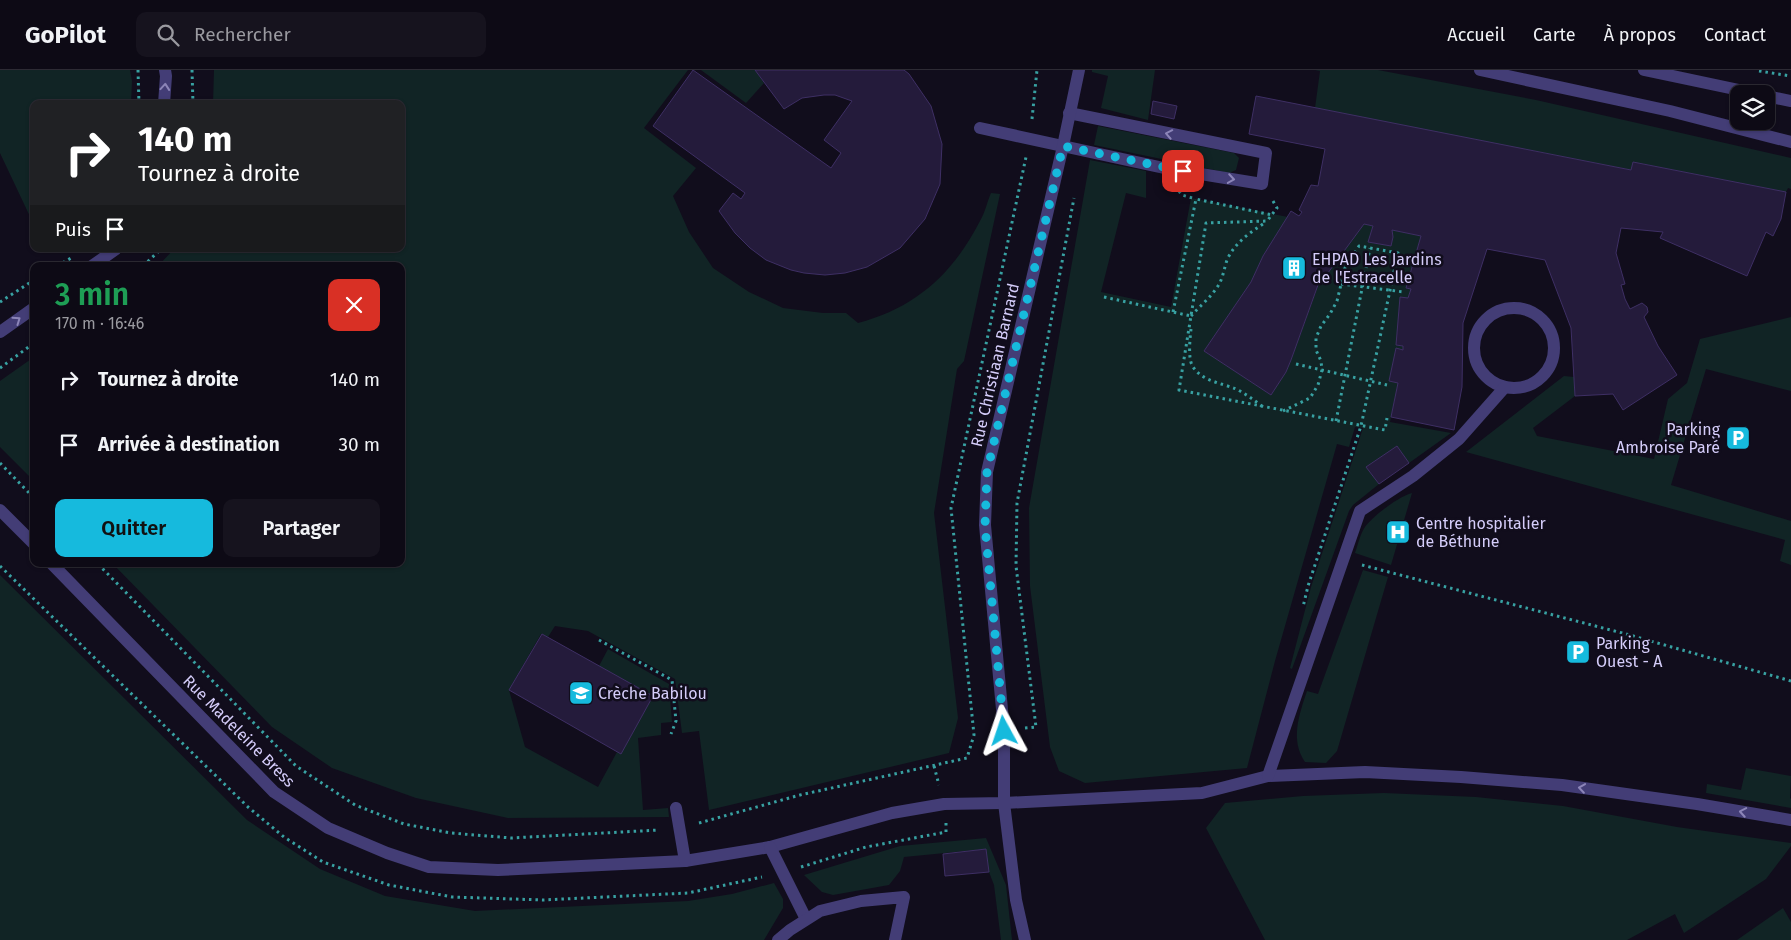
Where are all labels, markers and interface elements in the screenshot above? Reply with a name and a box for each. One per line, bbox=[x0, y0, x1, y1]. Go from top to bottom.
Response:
search box bbox=[136, 12, 486, 57]
text: GoPilot bbox=[25, 21, 106, 49]
icon: search bbox=[154, 21, 182, 49]
text: Rechercher bbox=[194, 23, 291, 46]
text: Accueil bbox=[1447, 24, 1505, 46]
text: Carte bbox=[1533, 24, 1576, 46]
text: À propos bbox=[1604, 24, 1676, 46]
text: Contact bbox=[1704, 24, 1766, 46]
one-way arrow bbox=[159, 83, 170, 91]
map controls bbox=[1730, 85, 1775, 130]
button: layers bbox=[1730, 85, 1775, 130]
text: 140 m bbox=[138, 118, 232, 160]
icon: right bbox=[55, 120, 120, 185]
one-way arrow bbox=[1164, 129, 1173, 139]
pin bbox=[1162, 150, 1204, 192]
icon: arrive bbox=[1169, 157, 1197, 185]
text: Tournez à droite bbox=[138, 160, 300, 187]
one-way arrow bbox=[1227, 173, 1235, 184]
icon: arrive bbox=[101, 215, 129, 243]
text: Puis bbox=[55, 218, 91, 241]
place label: EHPAD Les Jardins de l'Estracelle bbox=[1312, 250, 1442, 287]
building icon: EHPAD Les Jardins de l'Estracelle bbox=[1281, 255, 1307, 281]
text: 3 min bbox=[55, 277, 129, 313]
button: close bbox=[328, 279, 380, 331]
street label: Rue Christiaan Barnard bbox=[967, 281, 1023, 449]
text: 170 m · 16:46 bbox=[55, 314, 144, 333]
one-way arrow bbox=[11, 317, 21, 326]
icon: right bbox=[55, 366, 83, 394]
text: Tournez à droite bbox=[98, 368, 239, 391]
text: 140 m bbox=[330, 368, 380, 391]
place label: Parking Ambroise Paré bbox=[1616, 420, 1721, 457]
parking icon: Parking Ambroise Paré bbox=[1725, 425, 1751, 451]
icon: arrive bbox=[55, 431, 83, 459]
text: Arrivée à destination bbox=[98, 433, 280, 456]
text: 30 m bbox=[339, 433, 380, 456]
button: Quitter bbox=[55, 499, 213, 557]
button: Partager bbox=[223, 499, 380, 557]
place label: Centre hospitalier de Béthune bbox=[1416, 514, 1547, 551]
hospital icon: Centre hospitalier de Béthune bbox=[1385, 519, 1411, 545]
place label: Parking Ouest - A bbox=[1596, 634, 1663, 671]
parking icon: Parking Ouest - A bbox=[1565, 639, 1591, 665]
street label: Rue Madeleine Bress bbox=[179, 671, 299, 791]
school or university icon: Crèche Babilou bbox=[568, 680, 594, 706]
place label: Crèche Babilou bbox=[598, 684, 707, 703]
position arrow bbox=[977, 704, 1029, 756]
one-way arrow bbox=[1578, 783, 1586, 794]
one-way arrow bbox=[1739, 807, 1747, 817]

